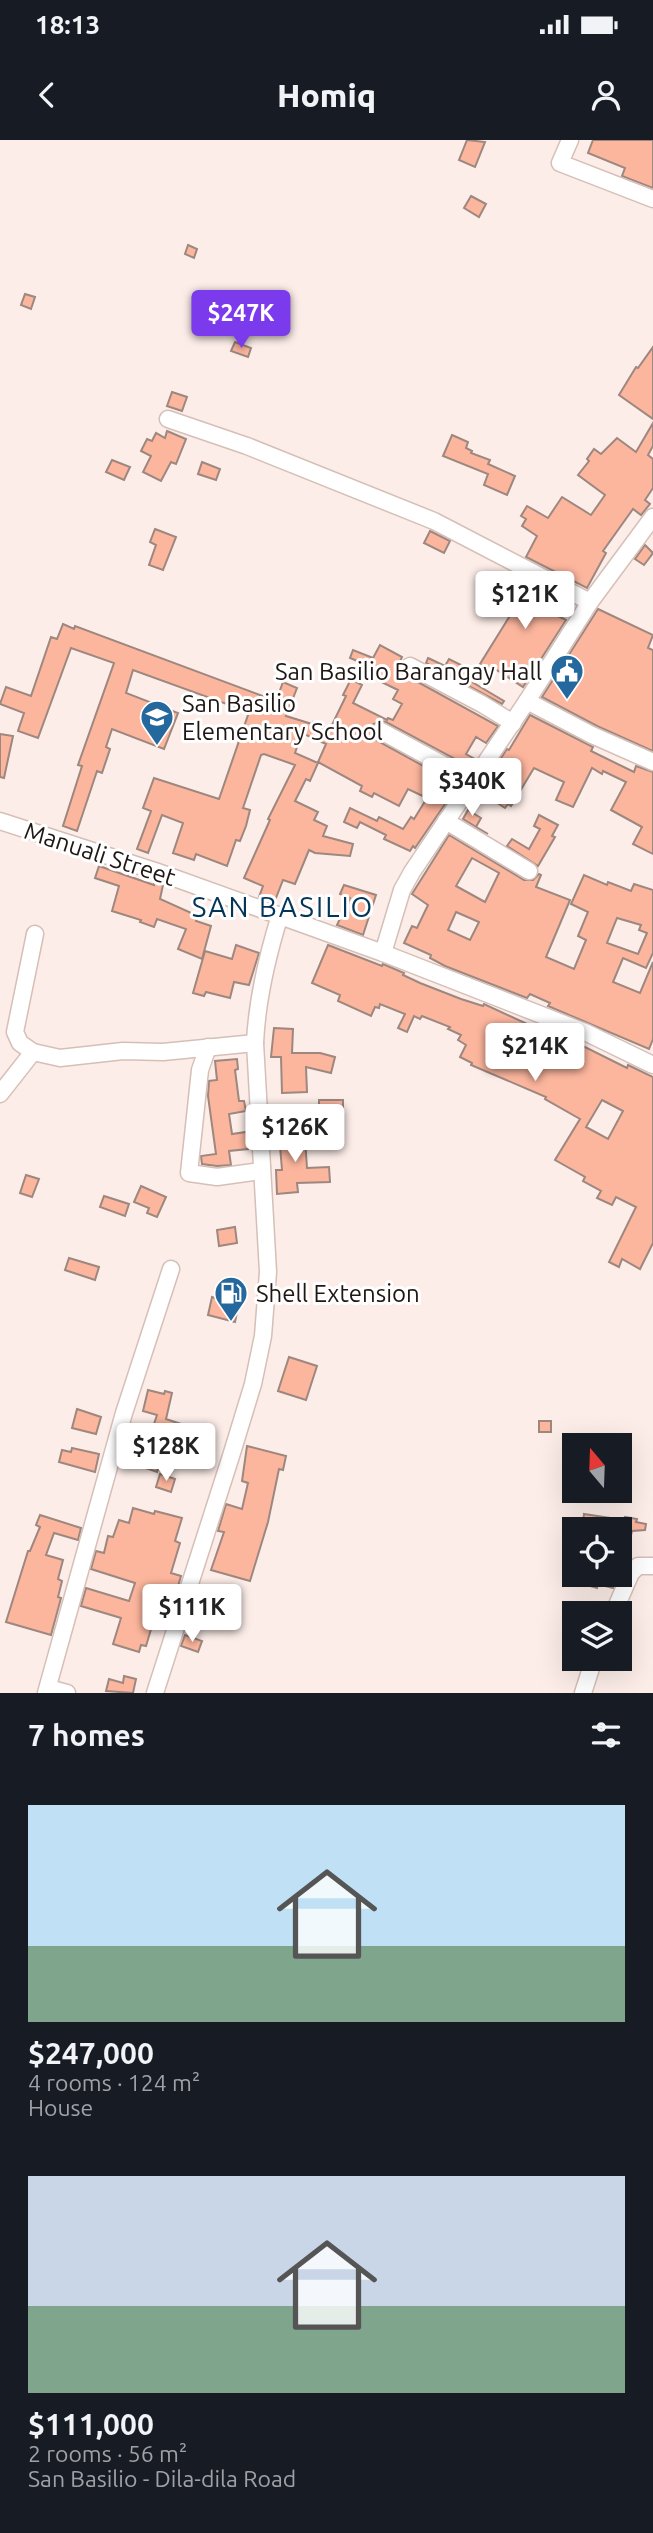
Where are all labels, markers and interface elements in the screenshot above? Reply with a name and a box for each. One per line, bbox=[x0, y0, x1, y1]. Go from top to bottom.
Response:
text: 18:13 bbox=[35, 10, 100, 39]
icon: back bbox=[28, 76, 66, 114]
icon: person bbox=[587, 76, 625, 114]
text: Homiq bbox=[277, 77, 376, 113]
pin: $247K bbox=[192, 290, 290, 350]
text: $247K bbox=[207, 300, 275, 325]
pin: $121K bbox=[476, 572, 574, 631]
text: $121K bbox=[491, 581, 559, 606]
public building icon: San Basilio Barangay Hall bbox=[548, 652, 586, 701]
place label: San Basilio Barangay Hall bbox=[275, 658, 542, 685]
place label: San Basilio Elementary School bbox=[182, 690, 383, 745]
school or university icon: San Basilio Elementary School bbox=[138, 698, 176, 747]
pin: $340K bbox=[423, 758, 521, 818]
text: $340K bbox=[438, 768, 506, 793]
street label: Manuali Street bbox=[21, 817, 180, 891]
district label: SAN BASILIO bbox=[192, 891, 374, 922]
pin: $214K bbox=[486, 1024, 584, 1083]
text: $214K bbox=[501, 1033, 569, 1058]
pin: $126K bbox=[246, 1104, 344, 1164]
text: $126K bbox=[261, 1114, 329, 1139]
fuel station icon: Shell Extension bbox=[212, 1274, 250, 1323]
place label: Shell Extension bbox=[256, 1280, 420, 1307]
pin: $128K bbox=[117, 1424, 215, 1483]
text: $128K bbox=[132, 1433, 200, 1458]
north arrow bbox=[562, 1433, 632, 1503]
map controls bbox=[562, 1433, 632, 1671]
button: locate bbox=[562, 1517, 632, 1587]
pin: $111K bbox=[143, 1584, 241, 1644]
text: $111K bbox=[158, 1594, 226, 1619]
button: layers bbox=[562, 1601, 632, 1671]
icon: filters bbox=[587, 1716, 625, 1754]
text: 7 homes bbox=[28, 1718, 145, 1752]
icon: home bbox=[264, 1851, 390, 1977]
text: $247,000 bbox=[28, 2036, 154, 2070]
text: 4 rooms · 124 m² bbox=[28, 2070, 200, 2095]
text: House bbox=[28, 2095, 93, 2120]
icon: home bbox=[264, 2222, 390, 2348]
text: $111,000 bbox=[28, 2407, 154, 2441]
text: 2 rooms · 56 m² bbox=[28, 2441, 187, 2466]
text: San Basilio - Dila-dila Road bbox=[28, 2466, 296, 2491]

